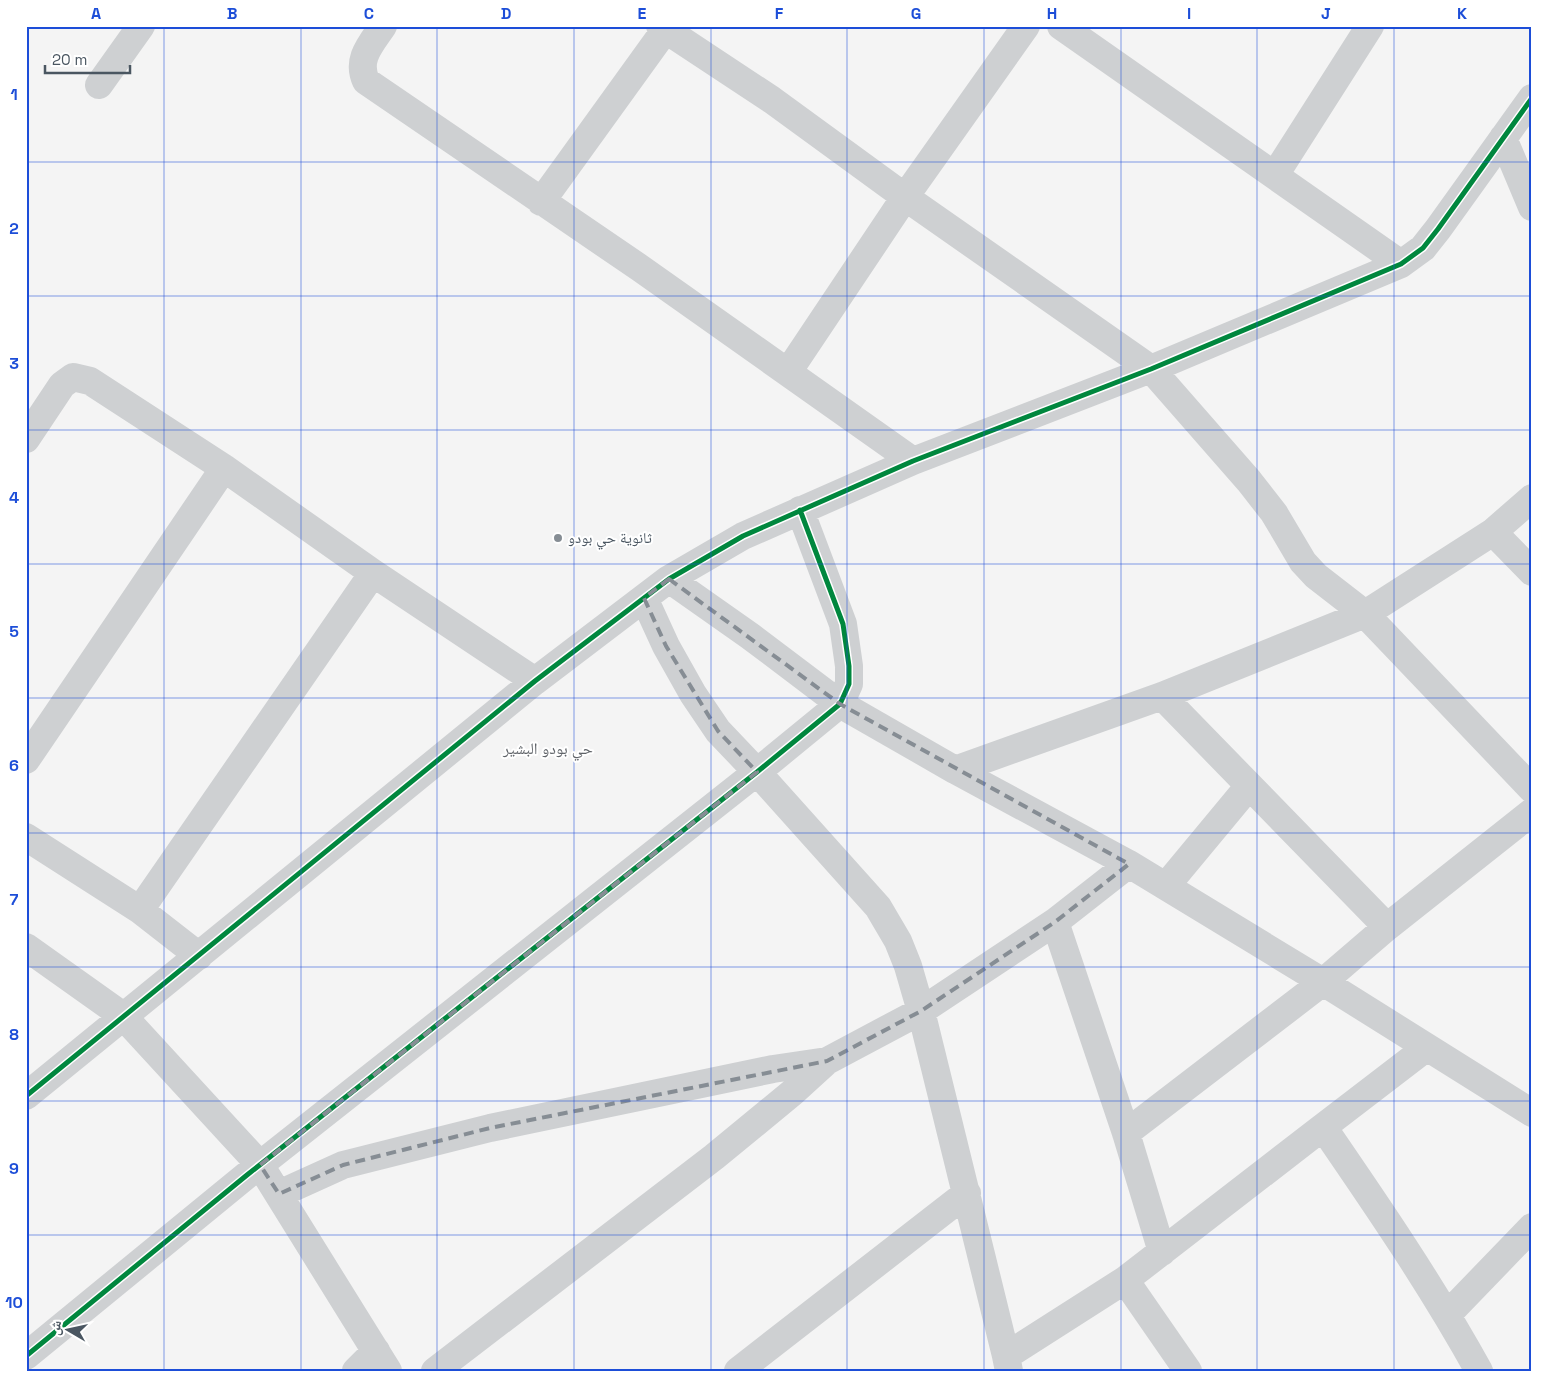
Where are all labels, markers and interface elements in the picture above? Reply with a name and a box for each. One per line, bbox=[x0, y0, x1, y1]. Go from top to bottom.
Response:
text: A bbox=[91, 3, 101, 24]
text: B bbox=[227, 3, 237, 24]
text: C bbox=[364, 3, 374, 24]
text: D bbox=[501, 3, 511, 24]
text: E bbox=[638, 3, 647, 24]
text: F bbox=[775, 3, 784, 24]
text: G bbox=[911, 3, 921, 24]
text: H bbox=[1047, 3, 1057, 24]
text: I bbox=[1187, 3, 1191, 24]
text: J bbox=[1321, 3, 1331, 24]
text: K bbox=[1457, 3, 1467, 24]
scale bar bbox=[45, 42, 130, 74]
text: 20 m bbox=[52, 50, 87, 69]
text: 1 bbox=[10, 84, 18, 105]
text: 2 bbox=[9, 218, 19, 239]
text: 3 bbox=[9, 353, 19, 374]
text: 4 bbox=[9, 487, 19, 508]
place label: ثانوية حي بودو bbox=[568, 528, 652, 550]
marker: ثانوية حي بودو bbox=[552, 532, 564, 544]
text: 5 bbox=[9, 621, 19, 642]
district label: حي بودو البشير bbox=[502, 738, 593, 761]
text: 6 bbox=[9, 755, 19, 776]
text: 7 bbox=[10, 889, 19, 910]
text: 8 bbox=[9, 1024, 19, 1045]
text: 9 bbox=[9, 1158, 19, 1179]
text: 10 bbox=[5, 1292, 23, 1313]
north arrow bbox=[42, 1304, 92, 1354]
text: ش bbox=[45, 1319, 65, 1337]

